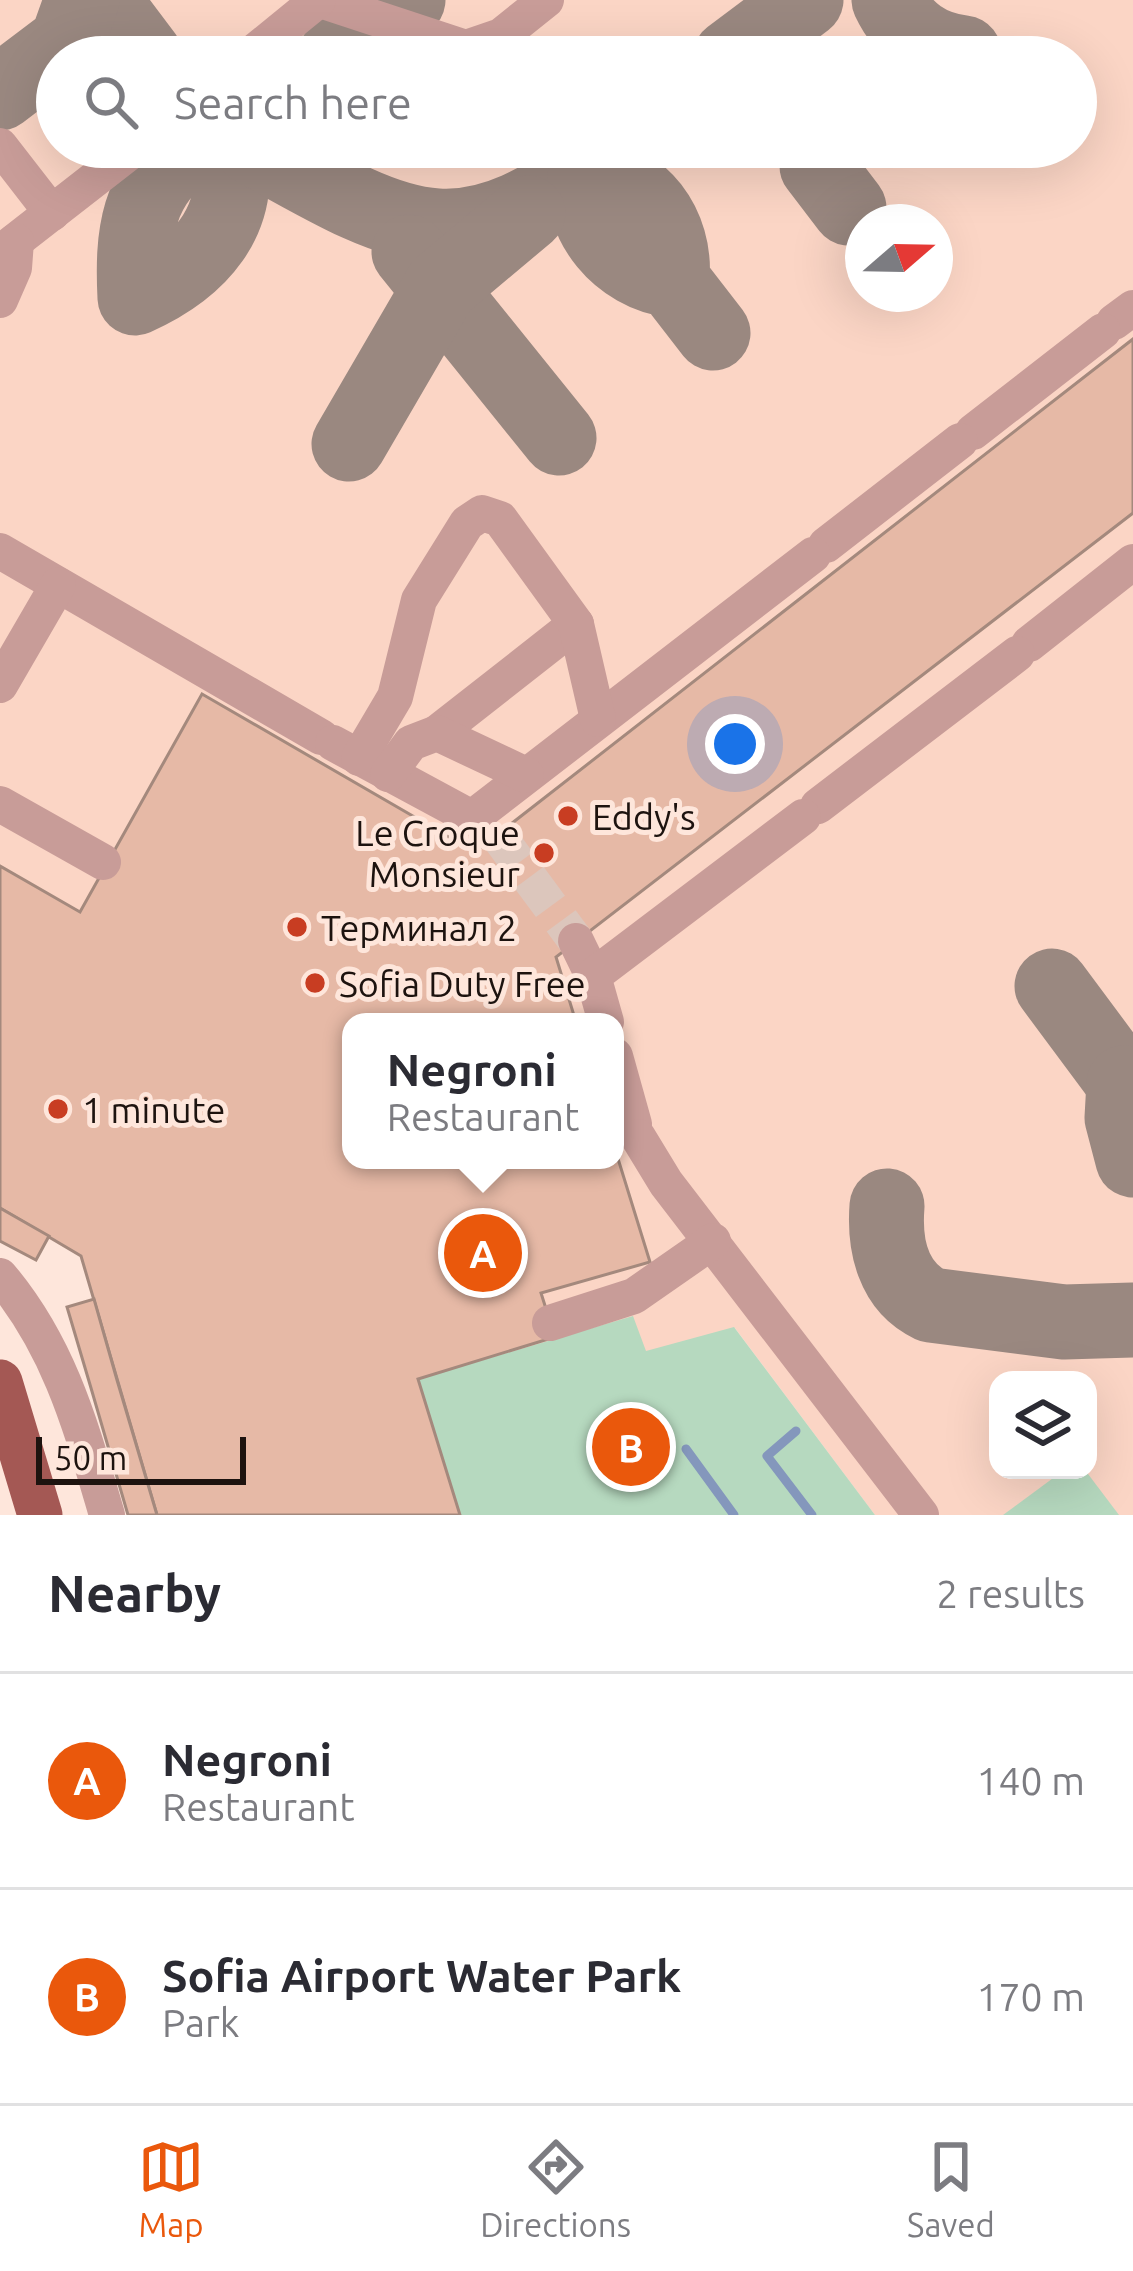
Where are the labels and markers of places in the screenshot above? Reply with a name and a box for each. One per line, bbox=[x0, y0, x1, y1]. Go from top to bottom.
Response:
place label: Eddy's bbox=[592, 796, 696, 837]
marker: Eddy's bbox=[555, 803, 581, 829]
place label: Le Croque Monsieur bbox=[355, 812, 520, 894]
marker: Le Croque Monsieur bbox=[531, 840, 557, 866]
place label: Терминал 2 bbox=[321, 907, 517, 948]
marker: Терминал 2 bbox=[284, 914, 310, 940]
place label: Sofia Duty Free bbox=[339, 963, 586, 1004]
marker: Sofia Duty Free bbox=[302, 970, 328, 996]
place label: 1 minute bbox=[82, 1089, 225, 1130]
marker: 1 minute bbox=[45, 1096, 71, 1122]
pin: A bbox=[444, 1208, 522, 1298]
pin: B bbox=[592, 1402, 670, 1492]

